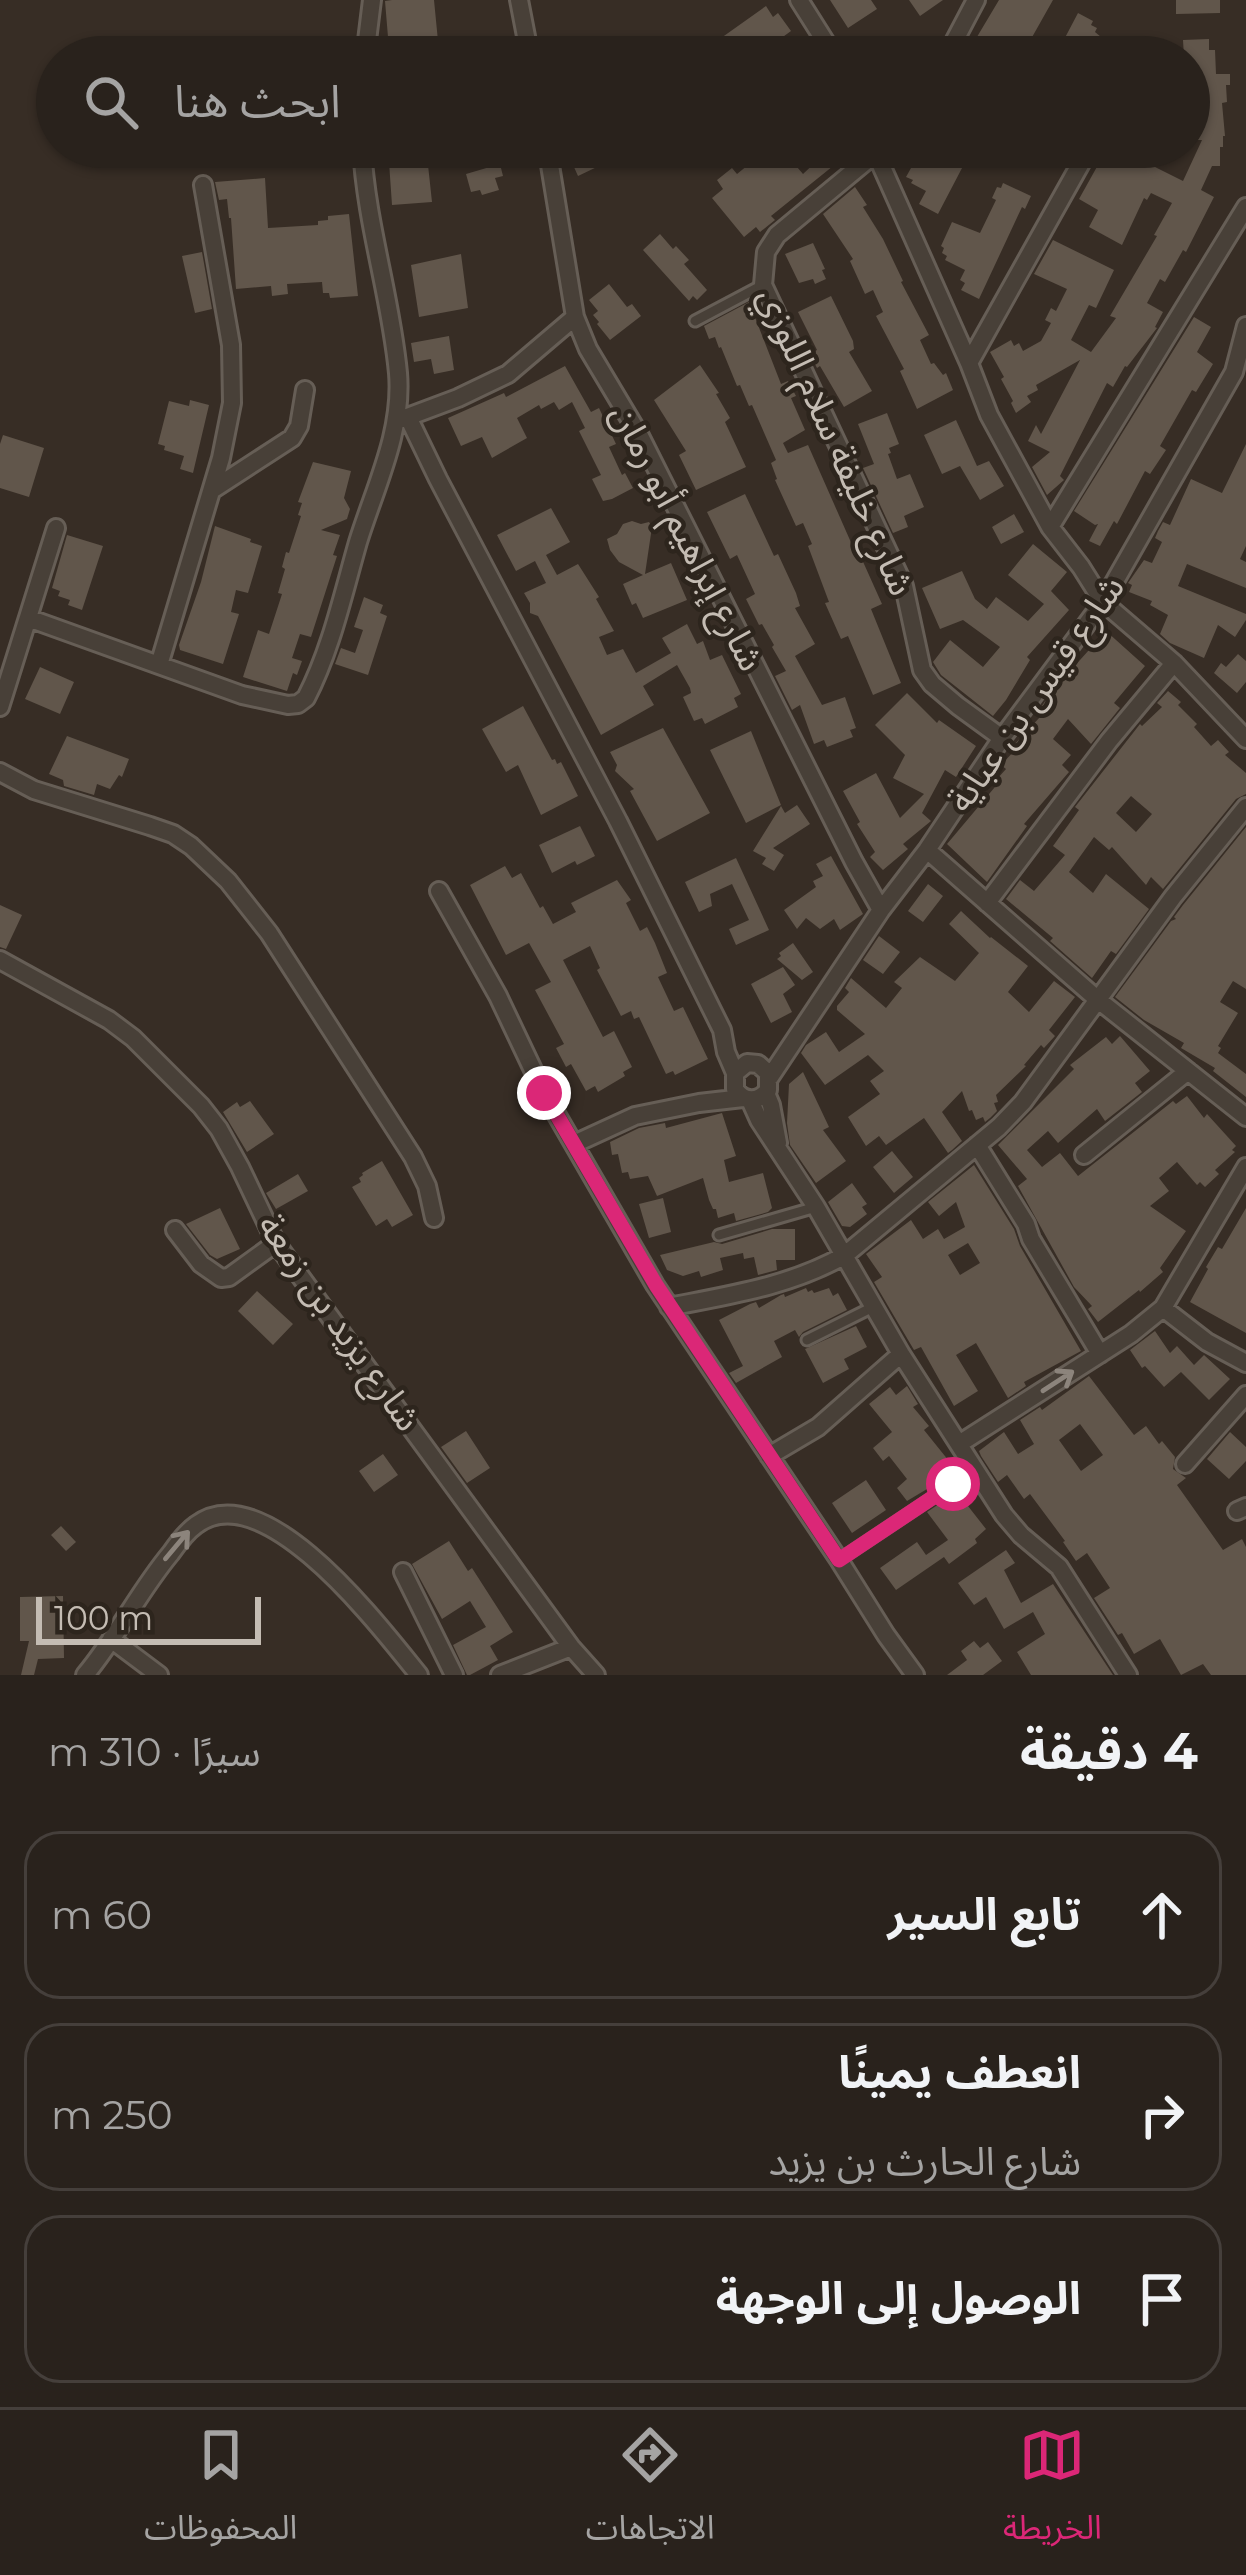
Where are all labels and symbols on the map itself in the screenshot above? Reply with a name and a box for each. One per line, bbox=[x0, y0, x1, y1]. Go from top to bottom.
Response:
street label: شارع خليفة سلام اللوزي bbox=[743, 280, 925, 605]
street label: شارع إبراهيم أبو رمان bbox=[596, 396, 774, 681]
street label: شارع قيس بن عباية bbox=[937, 566, 1137, 823]
route end bbox=[517, 1066, 571, 1120]
street label: شارع يزيد بن زمعة bbox=[245, 1205, 431, 1442]
one-way arrow bbox=[1040, 1369, 1074, 1394]
route start bbox=[926, 1457, 980, 1511]
one-way arrow bbox=[163, 1530, 189, 1562]
scale bar bbox=[36, 1591, 261, 1644]

